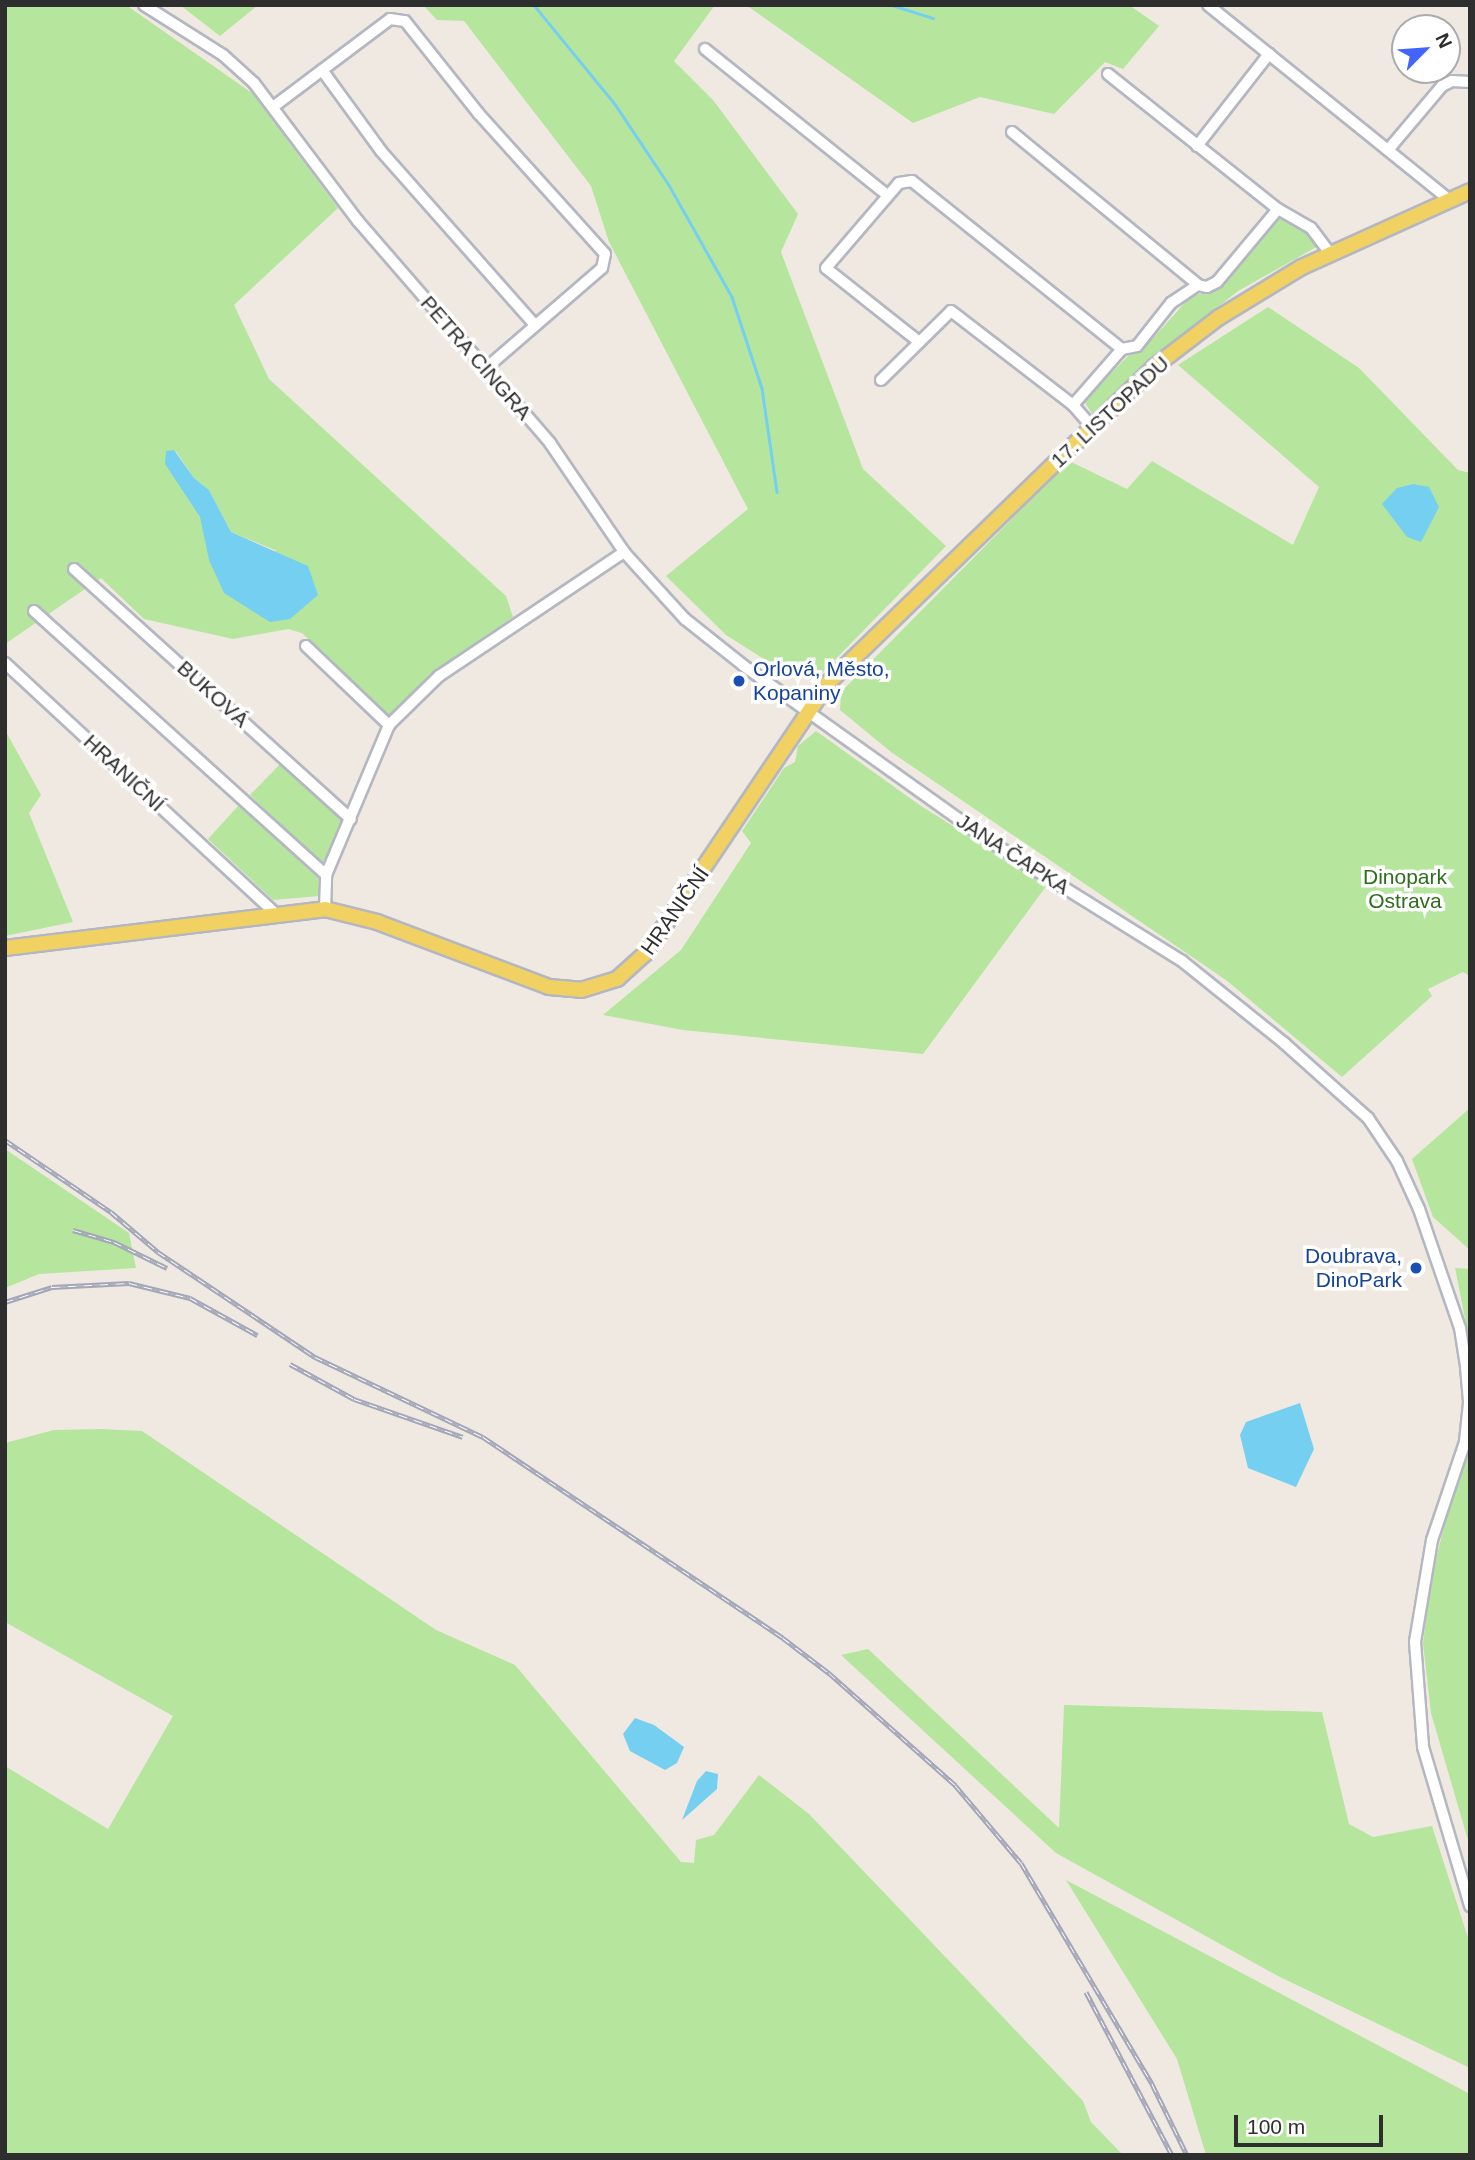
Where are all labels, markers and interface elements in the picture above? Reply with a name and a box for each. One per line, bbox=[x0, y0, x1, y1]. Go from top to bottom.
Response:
north arrow bbox=[1391, 14, 1461, 84]
text: N bbox=[1431, 30, 1456, 51]
street label: PETRA CINGRA bbox=[415, 290, 537, 426]
street label: 17. LISTOPADU bbox=[1046, 351, 1174, 473]
street label: BUKOVÁ bbox=[172, 655, 254, 733]
place label: Orlová, Město, Kopaniny bbox=[753, 656, 890, 706]
marker: Orlová, Město, Kopaniny bbox=[731, 673, 747, 689]
street label: HRANIČNÍ bbox=[78, 729, 170, 817]
street label: JANA ČAPKA bbox=[951, 808, 1075, 900]
street label: HRANIČNÍ bbox=[636, 862, 714, 960]
park label: Dinopark Ostrava bbox=[1363, 864, 1447, 914]
place label: Doubrava, DinoPark bbox=[1305, 1243, 1402, 1293]
marker: Doubrava, DinoPark bbox=[1408, 1260, 1424, 1276]
scale bar bbox=[1237, 2100, 1386, 2144]
text: 100 m bbox=[1247, 2115, 1305, 2138]

